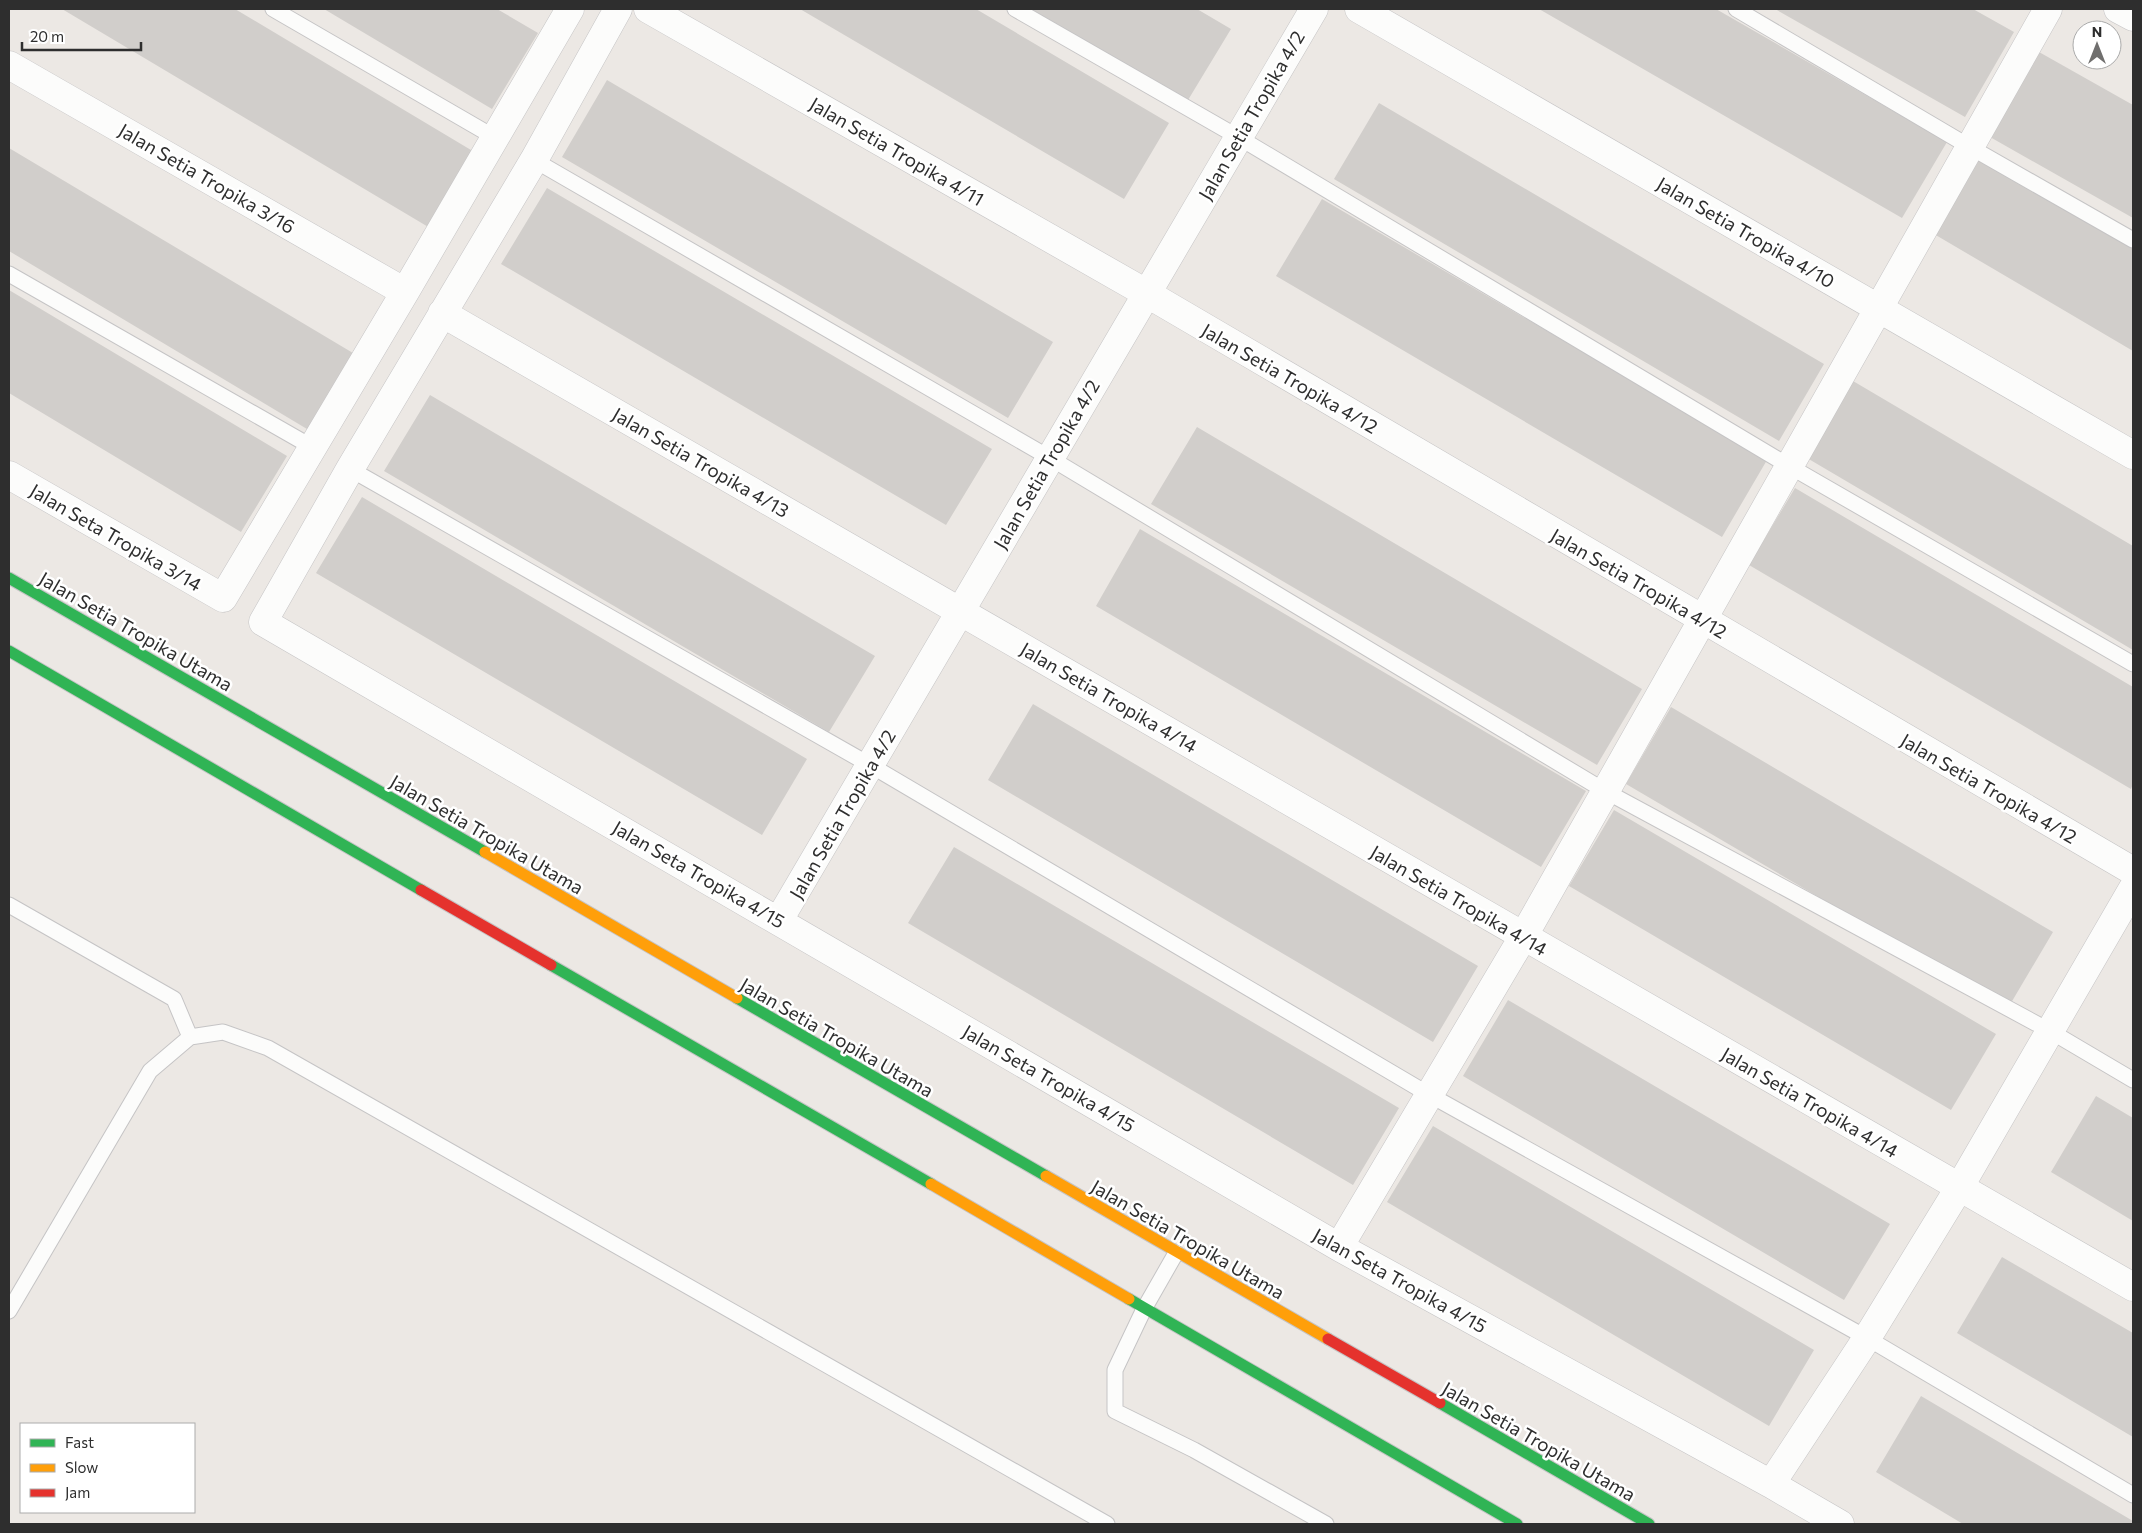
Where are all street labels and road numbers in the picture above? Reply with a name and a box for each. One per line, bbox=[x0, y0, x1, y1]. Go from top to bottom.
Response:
street label: Jalan Setia Tropika 4/2 bbox=[1193, 26, 1309, 204]
street label: Jalan Setia Tropika 4/11 bbox=[806, 92, 988, 210]
street label: Jalan Setia Tropika 3/16 bbox=[115, 118, 299, 238]
street label: Jalan Setia Tropika 4/10 bbox=[1653, 172, 1839, 292]
street label: Jalan Setia Tropika 4/12 bbox=[1198, 318, 1382, 438]
street label: Jalan Setia Tropika 4/2 bbox=[988, 375, 1104, 553]
street label: Jalan Setia Tropika 4/13 bbox=[609, 402, 793, 522]
street label: Jalan Seta Tropika 3/14 bbox=[26, 478, 206, 596]
street label: Jalan Setia Tropika 4/12 bbox=[1547, 523, 1731, 643]
street label: Jalan Setia Tropika Utama bbox=[35, 566, 237, 696]
street label: Jalan Setia Tropika 4/14 bbox=[1016, 637, 1202, 757]
street label: Jalan Setia Tropika 4/2 bbox=[784, 725, 900, 903]
street label: Jalan Setia Tropika 4/12 bbox=[1897, 728, 2081, 848]
street label: Jalan Setia Tropika Utama bbox=[386, 769, 588, 899]
street label: Jalan Seta Tropika 4/15 bbox=[609, 815, 789, 933]
street label: Jalan Setia Tropika 4/14 bbox=[1366, 840, 1552, 960]
street label: Jalan Setia Tropika Utama bbox=[736, 972, 938, 1102]
street label: Jalan Seta Tropika 4/15 bbox=[959, 1019, 1139, 1137]
street label: Jalan Setia Tropika 4/14 bbox=[1717, 1042, 1903, 1162]
street label: Jalan Setia Tropika Utama bbox=[1087, 1174, 1289, 1304]
street label: Jalan Seta Tropika 4/15 bbox=[1309, 1223, 1491, 1337]
street label: Jalan Setia Tropika Utama bbox=[1438, 1376, 1640, 1506]

